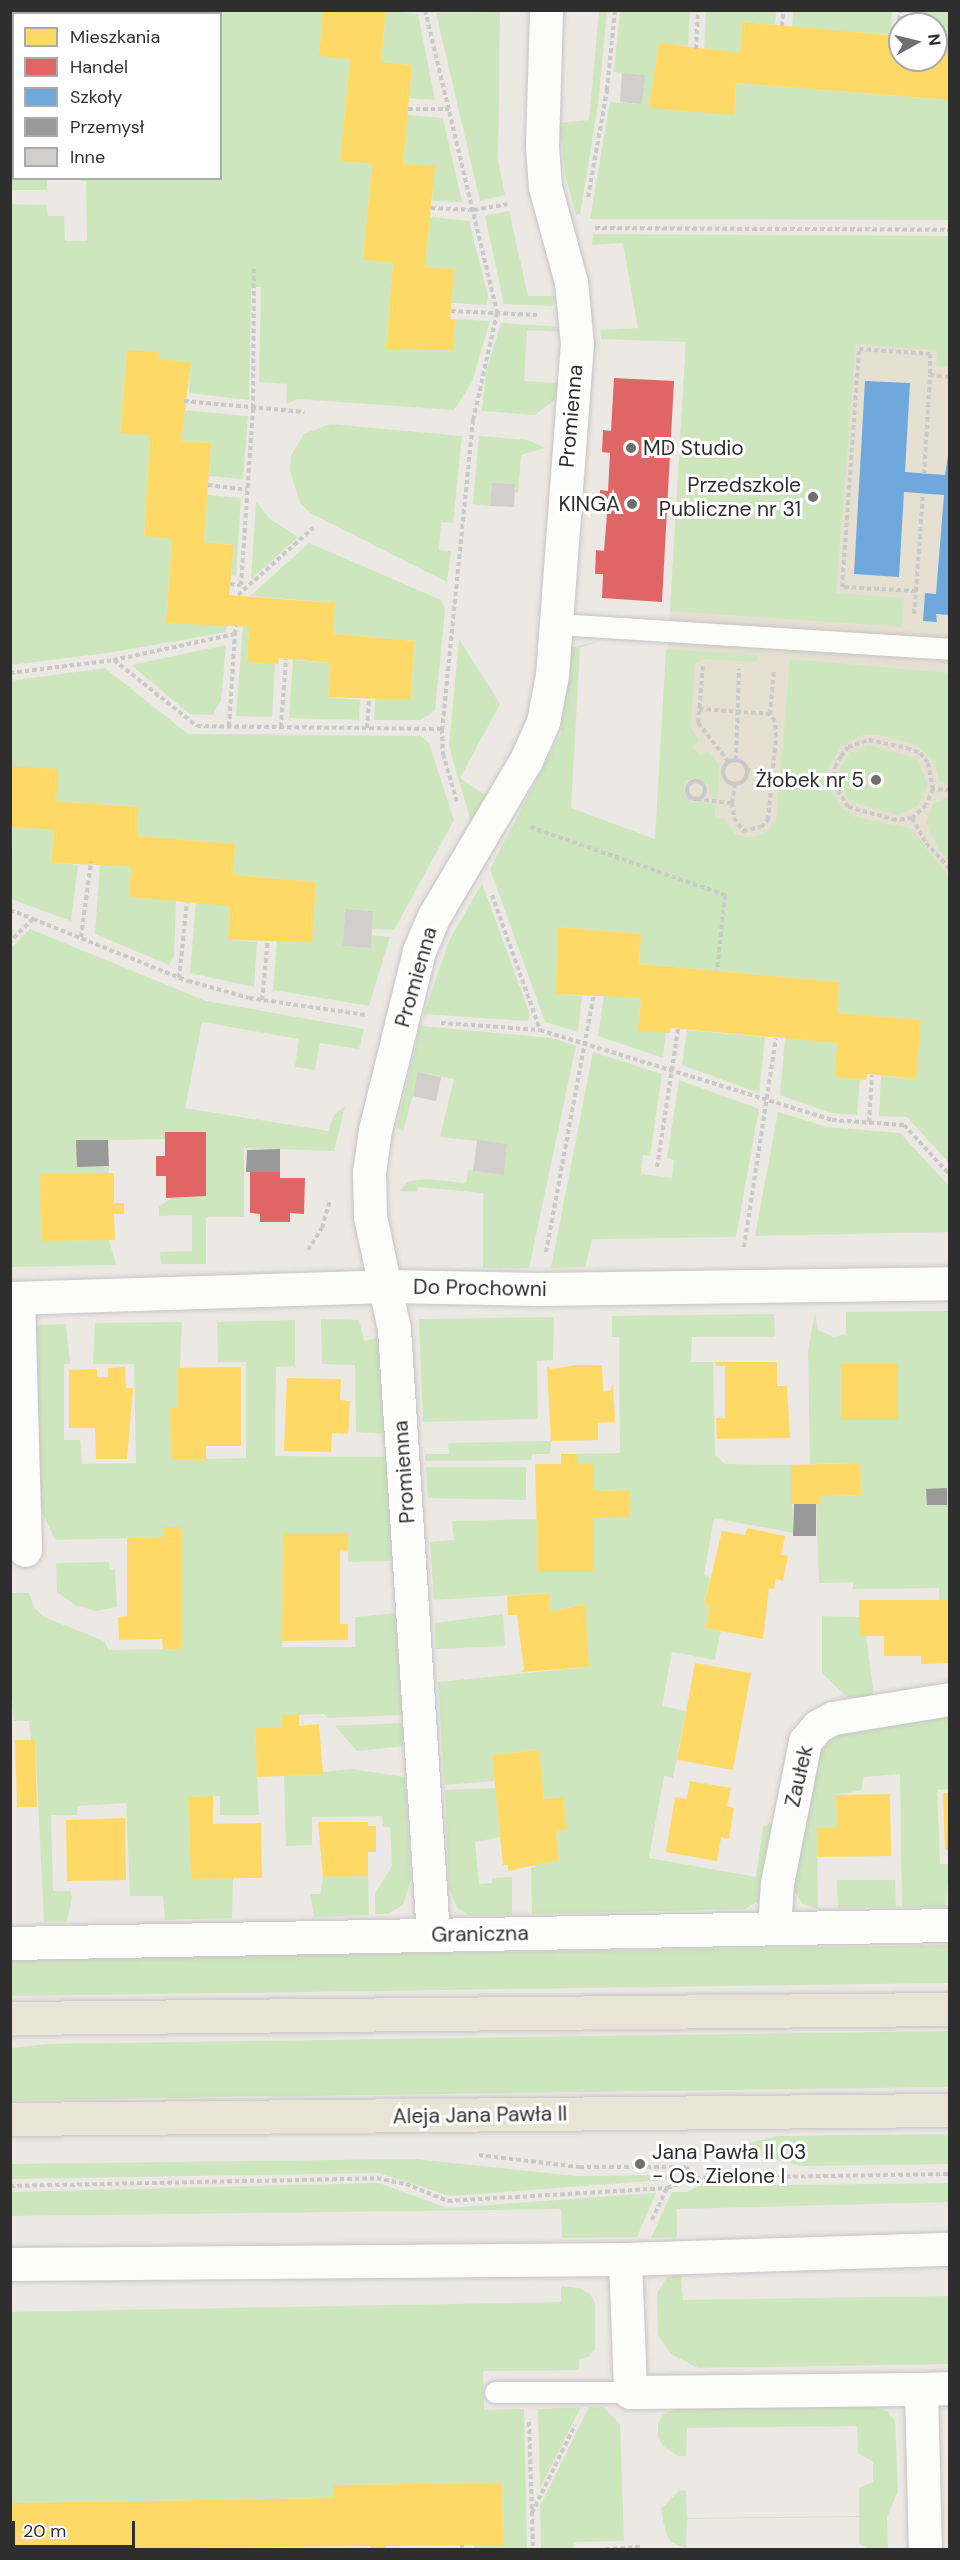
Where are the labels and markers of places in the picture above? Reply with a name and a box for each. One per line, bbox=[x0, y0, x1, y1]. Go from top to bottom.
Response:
place label: MD Studio bbox=[643, 435, 744, 461]
marker: MD Studio bbox=[624, 441, 638, 455]
place label: Przedszkole Publiczne nr 31 bbox=[659, 472, 801, 522]
marker: Przedszkole Publiczne nr 31 bbox=[806, 490, 820, 504]
place label: KINGA bbox=[558, 491, 620, 517]
marker: KINGA bbox=[625, 497, 639, 511]
place label: Żłobek nr 5 bbox=[755, 767, 864, 793]
marker: Żłobek nr 5 bbox=[869, 773, 883, 787]
place label: Jana Pawła II 03 - Os. Zielone I bbox=[652, 2139, 806, 2189]
marker: Jana Pawła II 03 - Os. Zielone I bbox=[633, 2157, 647, 2171]

